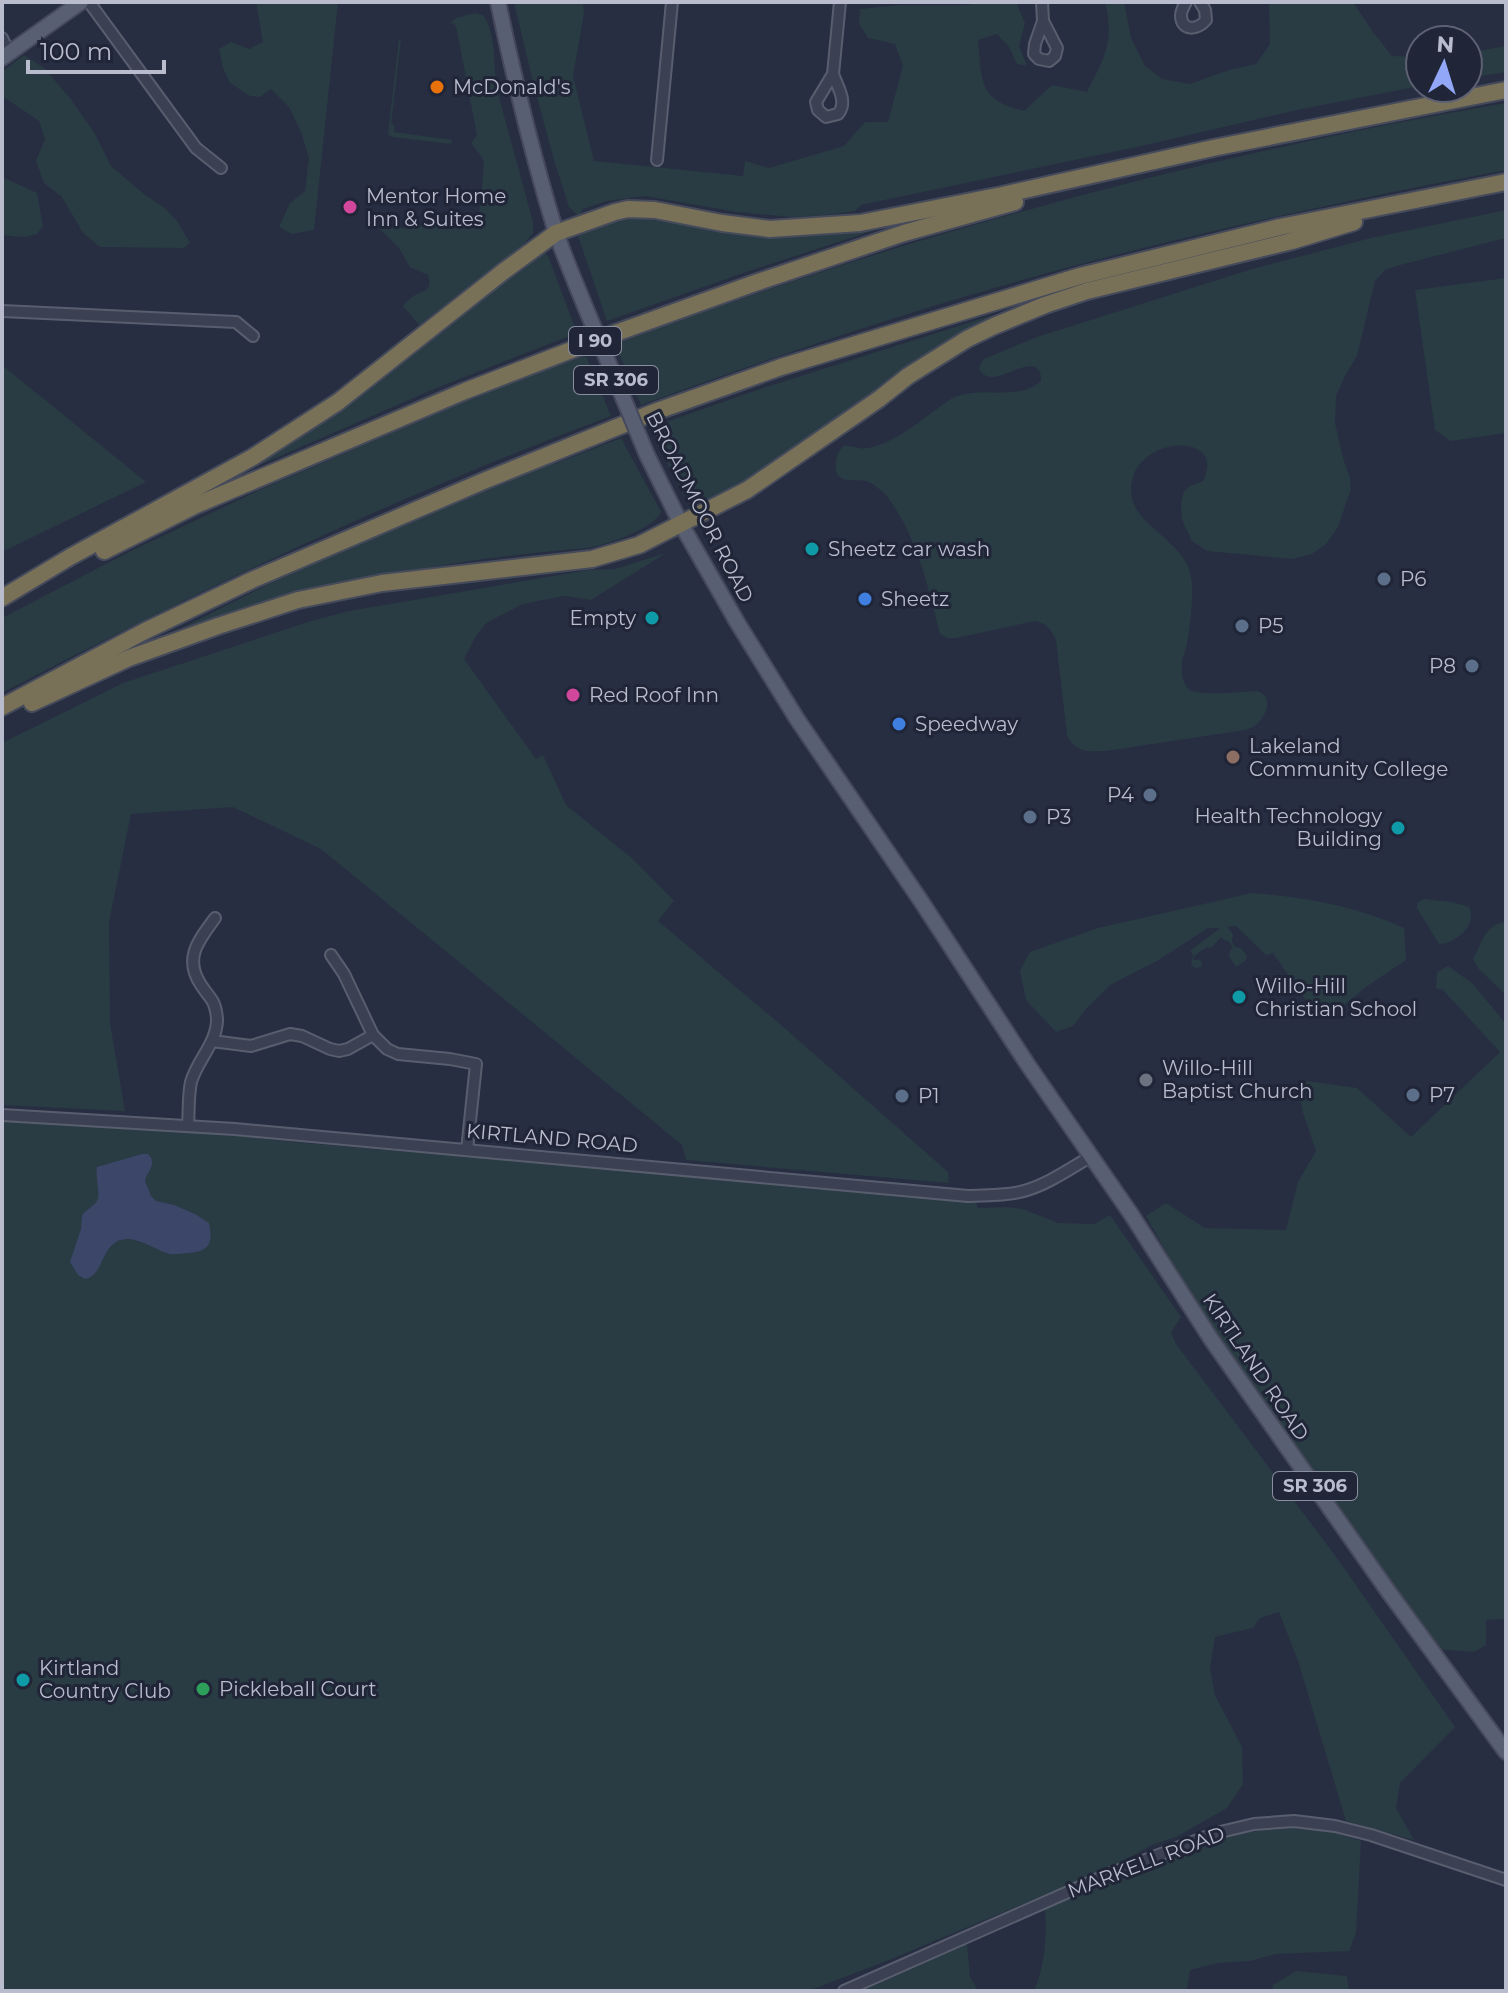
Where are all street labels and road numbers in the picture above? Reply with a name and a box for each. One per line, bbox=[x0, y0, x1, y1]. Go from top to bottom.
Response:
road number: I 90 bbox=[569, 327, 621, 355]
road number: SR 306 bbox=[574, 366, 658, 394]
street label: BROADMOOR ROAD bbox=[641, 407, 759, 607]
street label: KIRTLAND ROAD bbox=[465, 1119, 639, 1157]
street label: KIRTLAND ROAD bbox=[1198, 1289, 1314, 1445]
road number: SR 306 bbox=[1273, 1472, 1357, 1500]
street label: MARKELL ROAD bbox=[1064, 1821, 1228, 1903]

